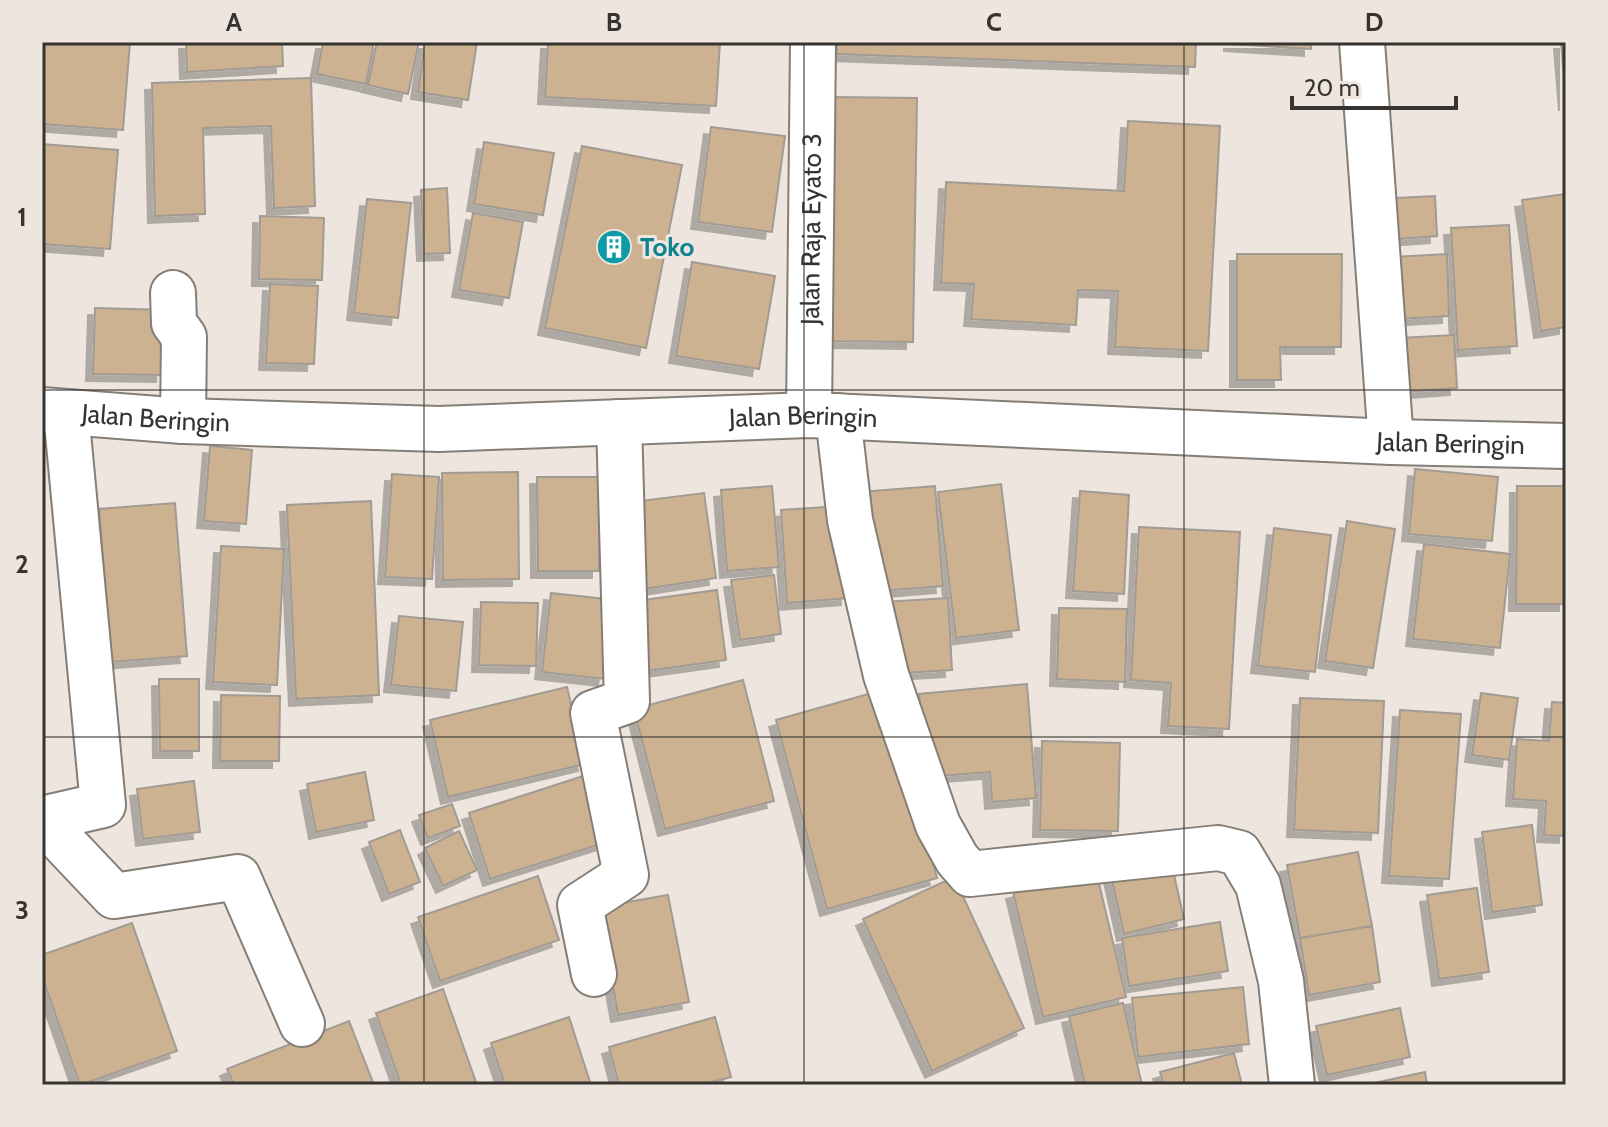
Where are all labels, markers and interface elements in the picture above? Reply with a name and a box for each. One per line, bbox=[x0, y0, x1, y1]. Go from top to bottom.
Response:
text: A bbox=[226, 6, 243, 38]
text: B bbox=[606, 6, 622, 38]
text: C bbox=[986, 6, 1002, 38]
text: D bbox=[1365, 6, 1383, 38]
scale bar bbox=[1292, 60, 1456, 110]
text: 20 m bbox=[1304, 73, 1360, 102]
street label: Jalan Raja Eyato 3 bbox=[794, 133, 828, 326]
text: 1 bbox=[17, 201, 27, 233]
building icon: Toko bbox=[595, 228, 633, 266]
place label: Toko bbox=[640, 231, 694, 263]
street label: Jalan Beringin bbox=[79, 397, 230, 438]
street label: Jalan Beringin bbox=[727, 399, 878, 434]
street label: Jalan Beringin bbox=[1375, 425, 1525, 461]
text: 2 bbox=[15, 548, 29, 580]
text: 3 bbox=[15, 894, 29, 926]

